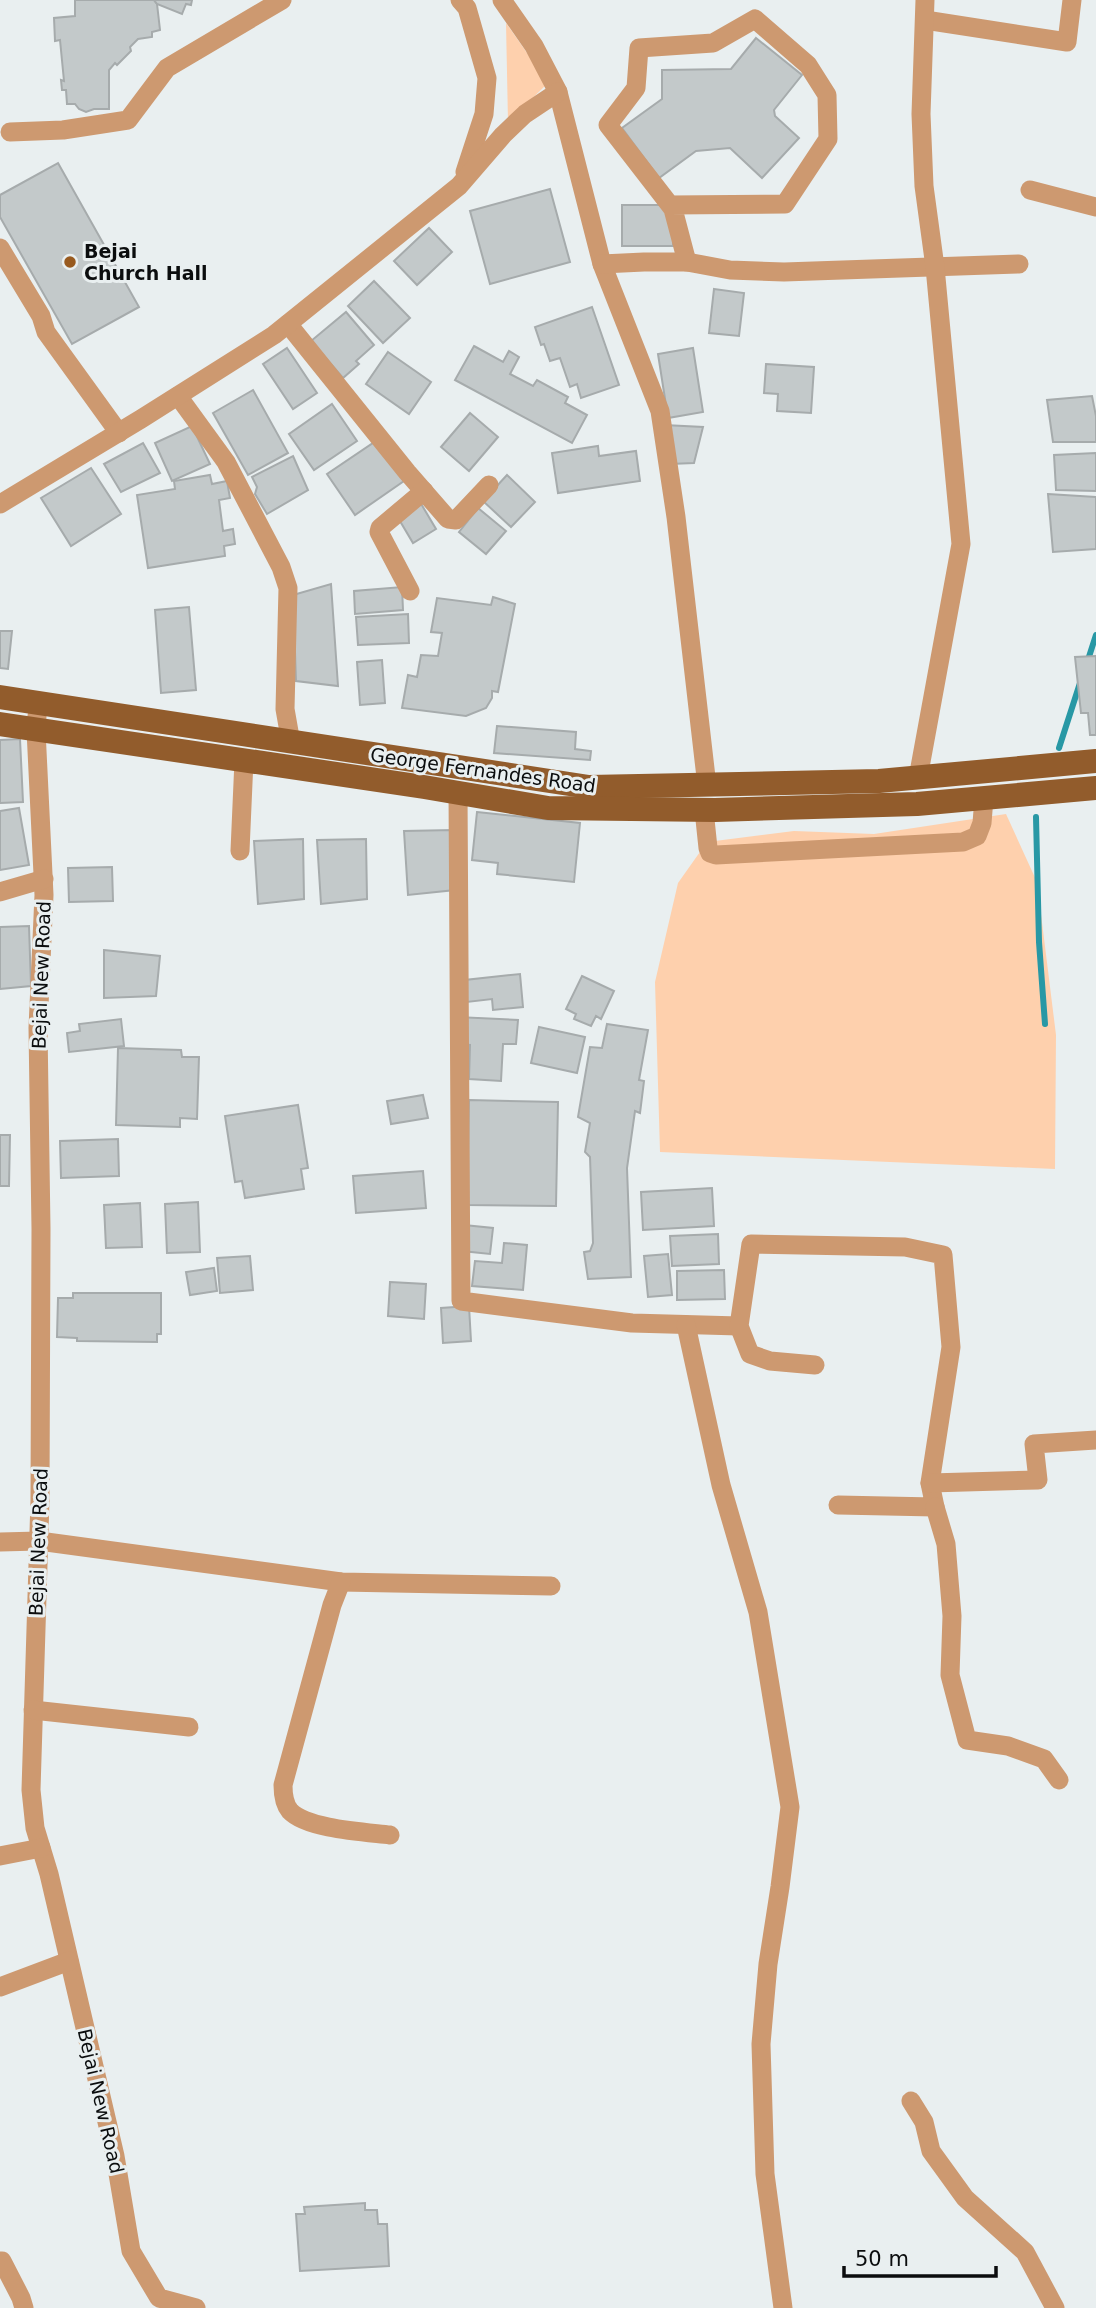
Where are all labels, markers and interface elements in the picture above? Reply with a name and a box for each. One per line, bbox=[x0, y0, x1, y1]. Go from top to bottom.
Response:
place label: Bejai Church Hall bbox=[84, 240, 208, 284]
marker: Bejai Church Hall bbox=[62, 254, 78, 270]
street label: George Fernandes Road bbox=[369, 743, 597, 797]
street label: Bejai New Road bbox=[27, 901, 55, 1049]
street label: Bejai New Road bbox=[24, 1468, 52, 1616]
street label: Bejai New Road bbox=[74, 2026, 128, 2176]
scale bar bbox=[844, 2234, 996, 2278]
text: 50 m bbox=[855, 2247, 909, 2271]

